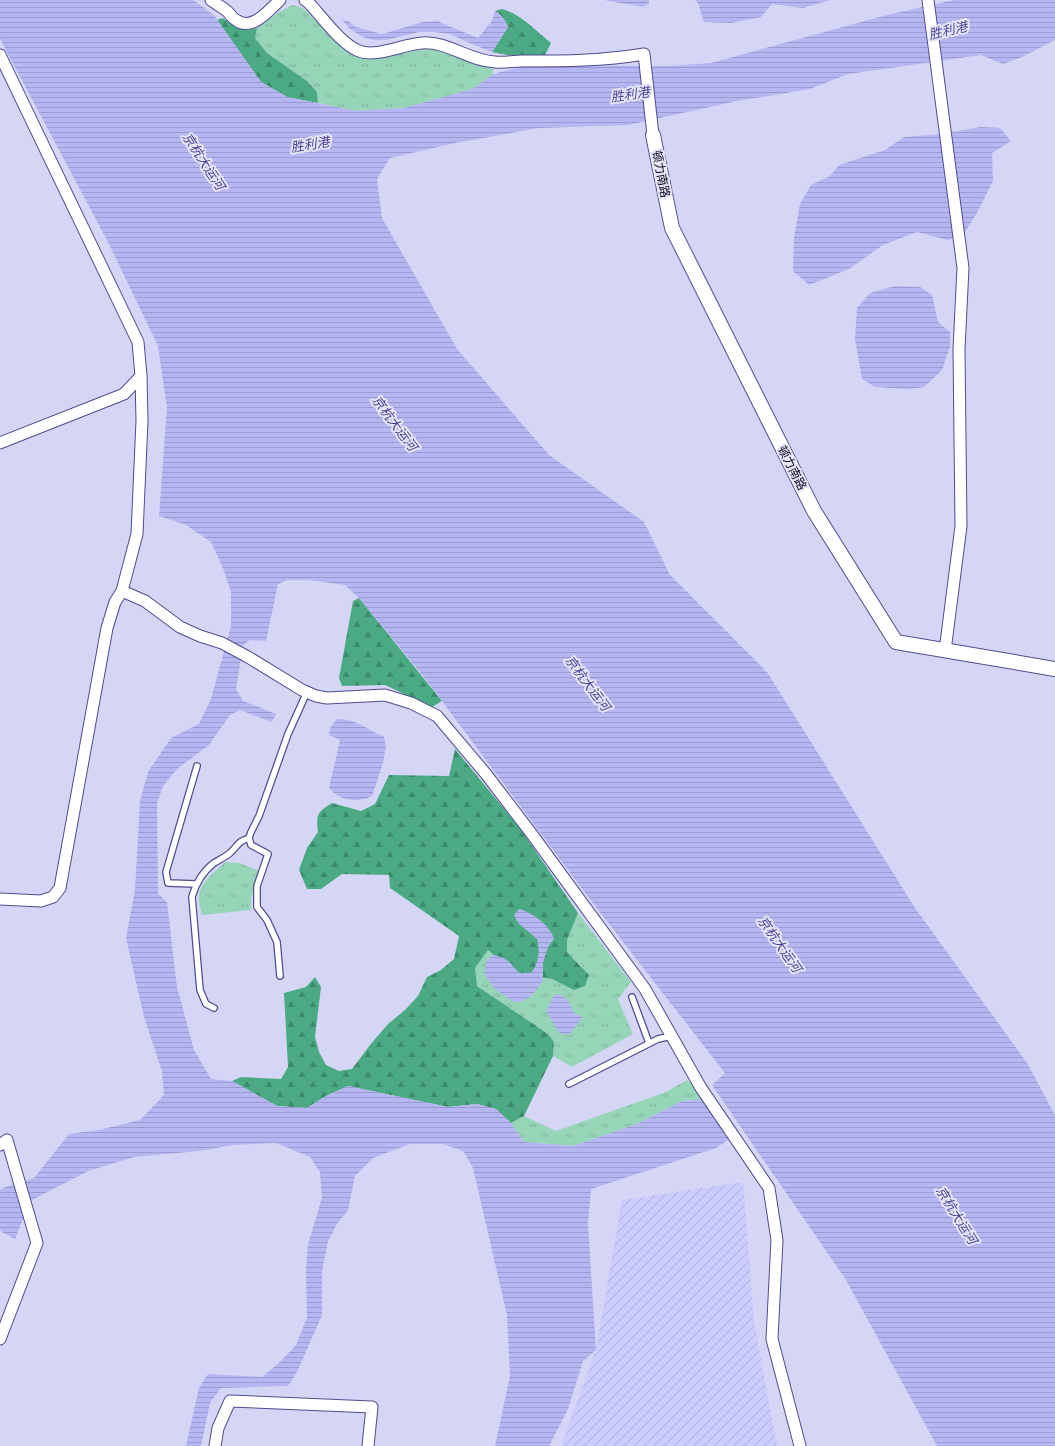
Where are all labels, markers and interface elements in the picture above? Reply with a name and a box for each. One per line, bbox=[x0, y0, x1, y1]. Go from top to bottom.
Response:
water label: 胜利港 bbox=[927, 17, 971, 43]
water label: 胜利港 bbox=[610, 83, 653, 106]
water label: 京杭大运河 bbox=[179, 129, 230, 196]
water label: 胜利港 bbox=[289, 133, 333, 156]
street label: 顿力南路 bbox=[649, 149, 673, 199]
water label: 京杭大运河 bbox=[368, 392, 423, 457]
street label: 顿力南路 bbox=[774, 443, 810, 493]
water label: 京杭大运河 bbox=[561, 652, 616, 717]
water label: 京杭大运河 bbox=[754, 913, 807, 978]
water label: 京杭大运河 bbox=[932, 1183, 983, 1250]

